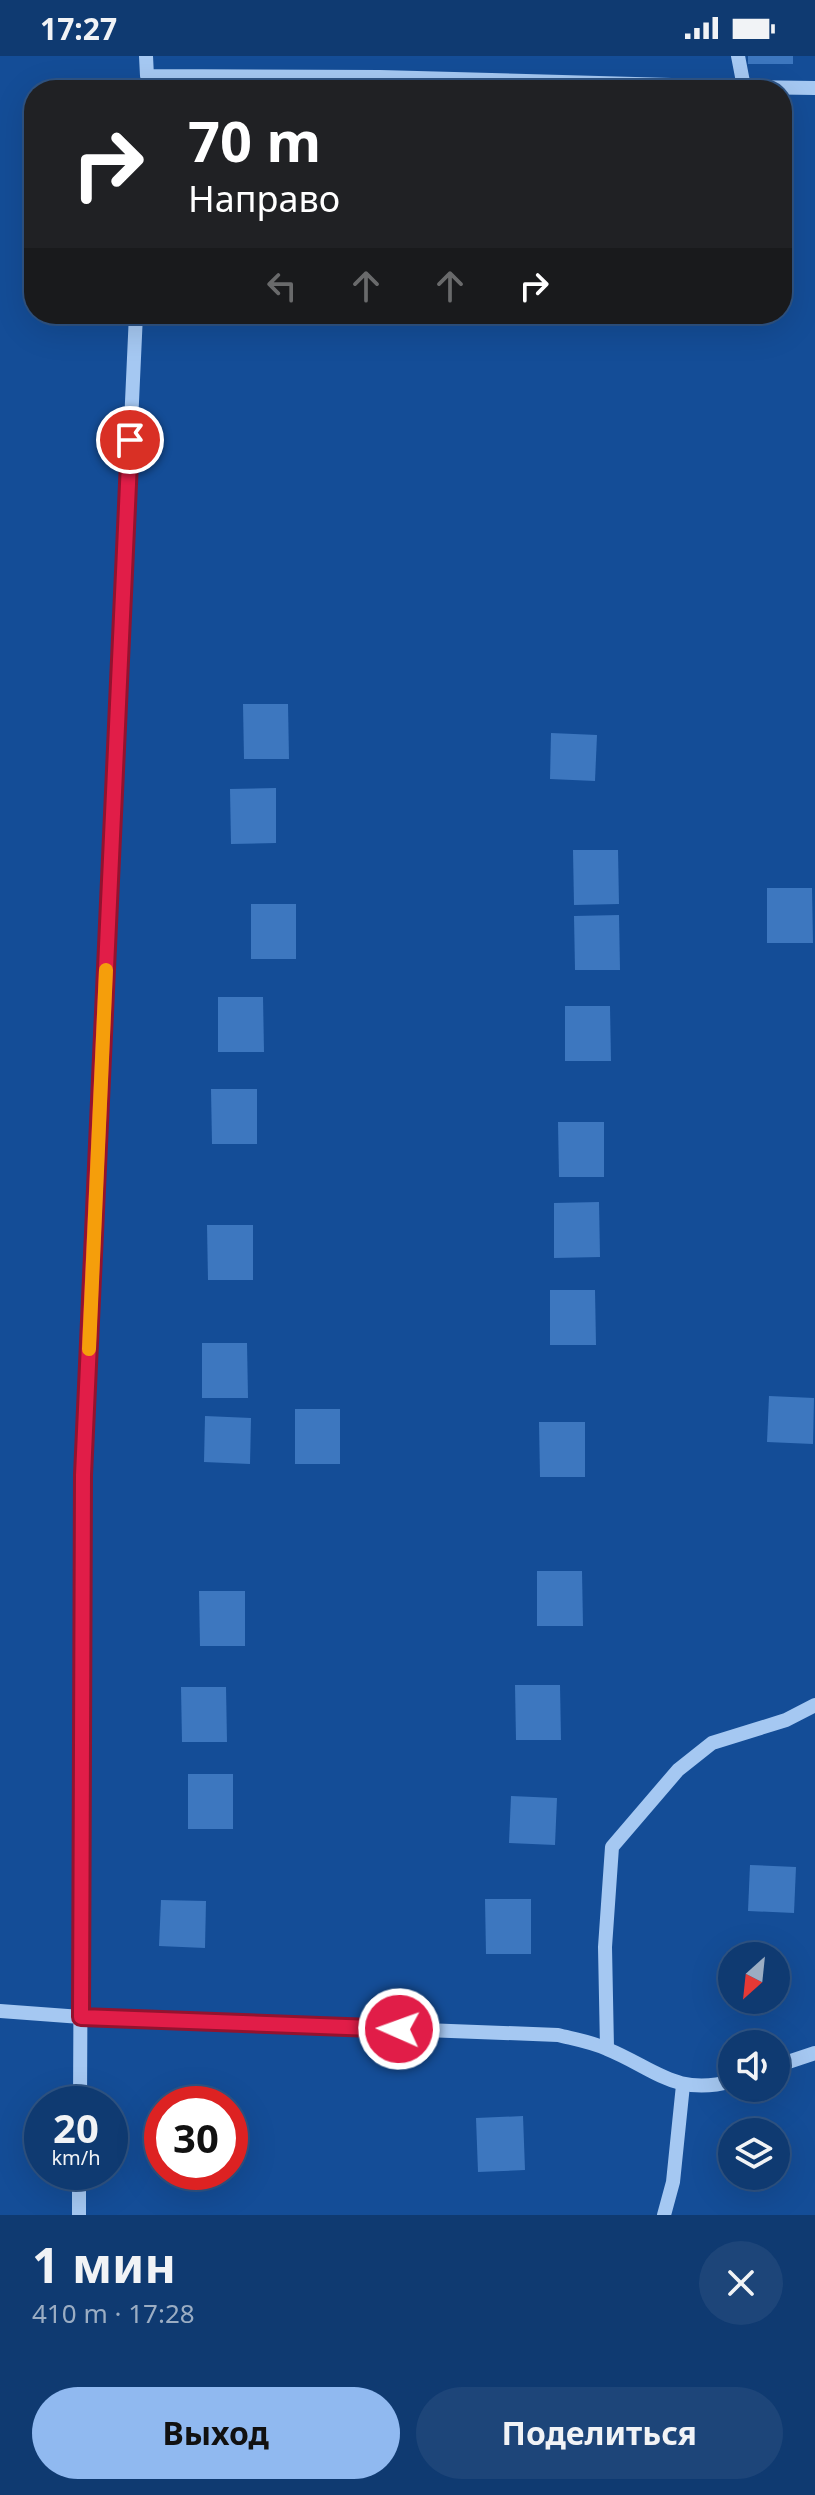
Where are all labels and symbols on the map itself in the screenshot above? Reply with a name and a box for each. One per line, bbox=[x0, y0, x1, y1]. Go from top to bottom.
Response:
pin bbox=[96, 406, 164, 474]
north arrow bbox=[718, 1942, 790, 2014]
position arrow bbox=[357, 1987, 441, 2071]
speed limit sign: 30 bbox=[144, 2086, 248, 2190]

